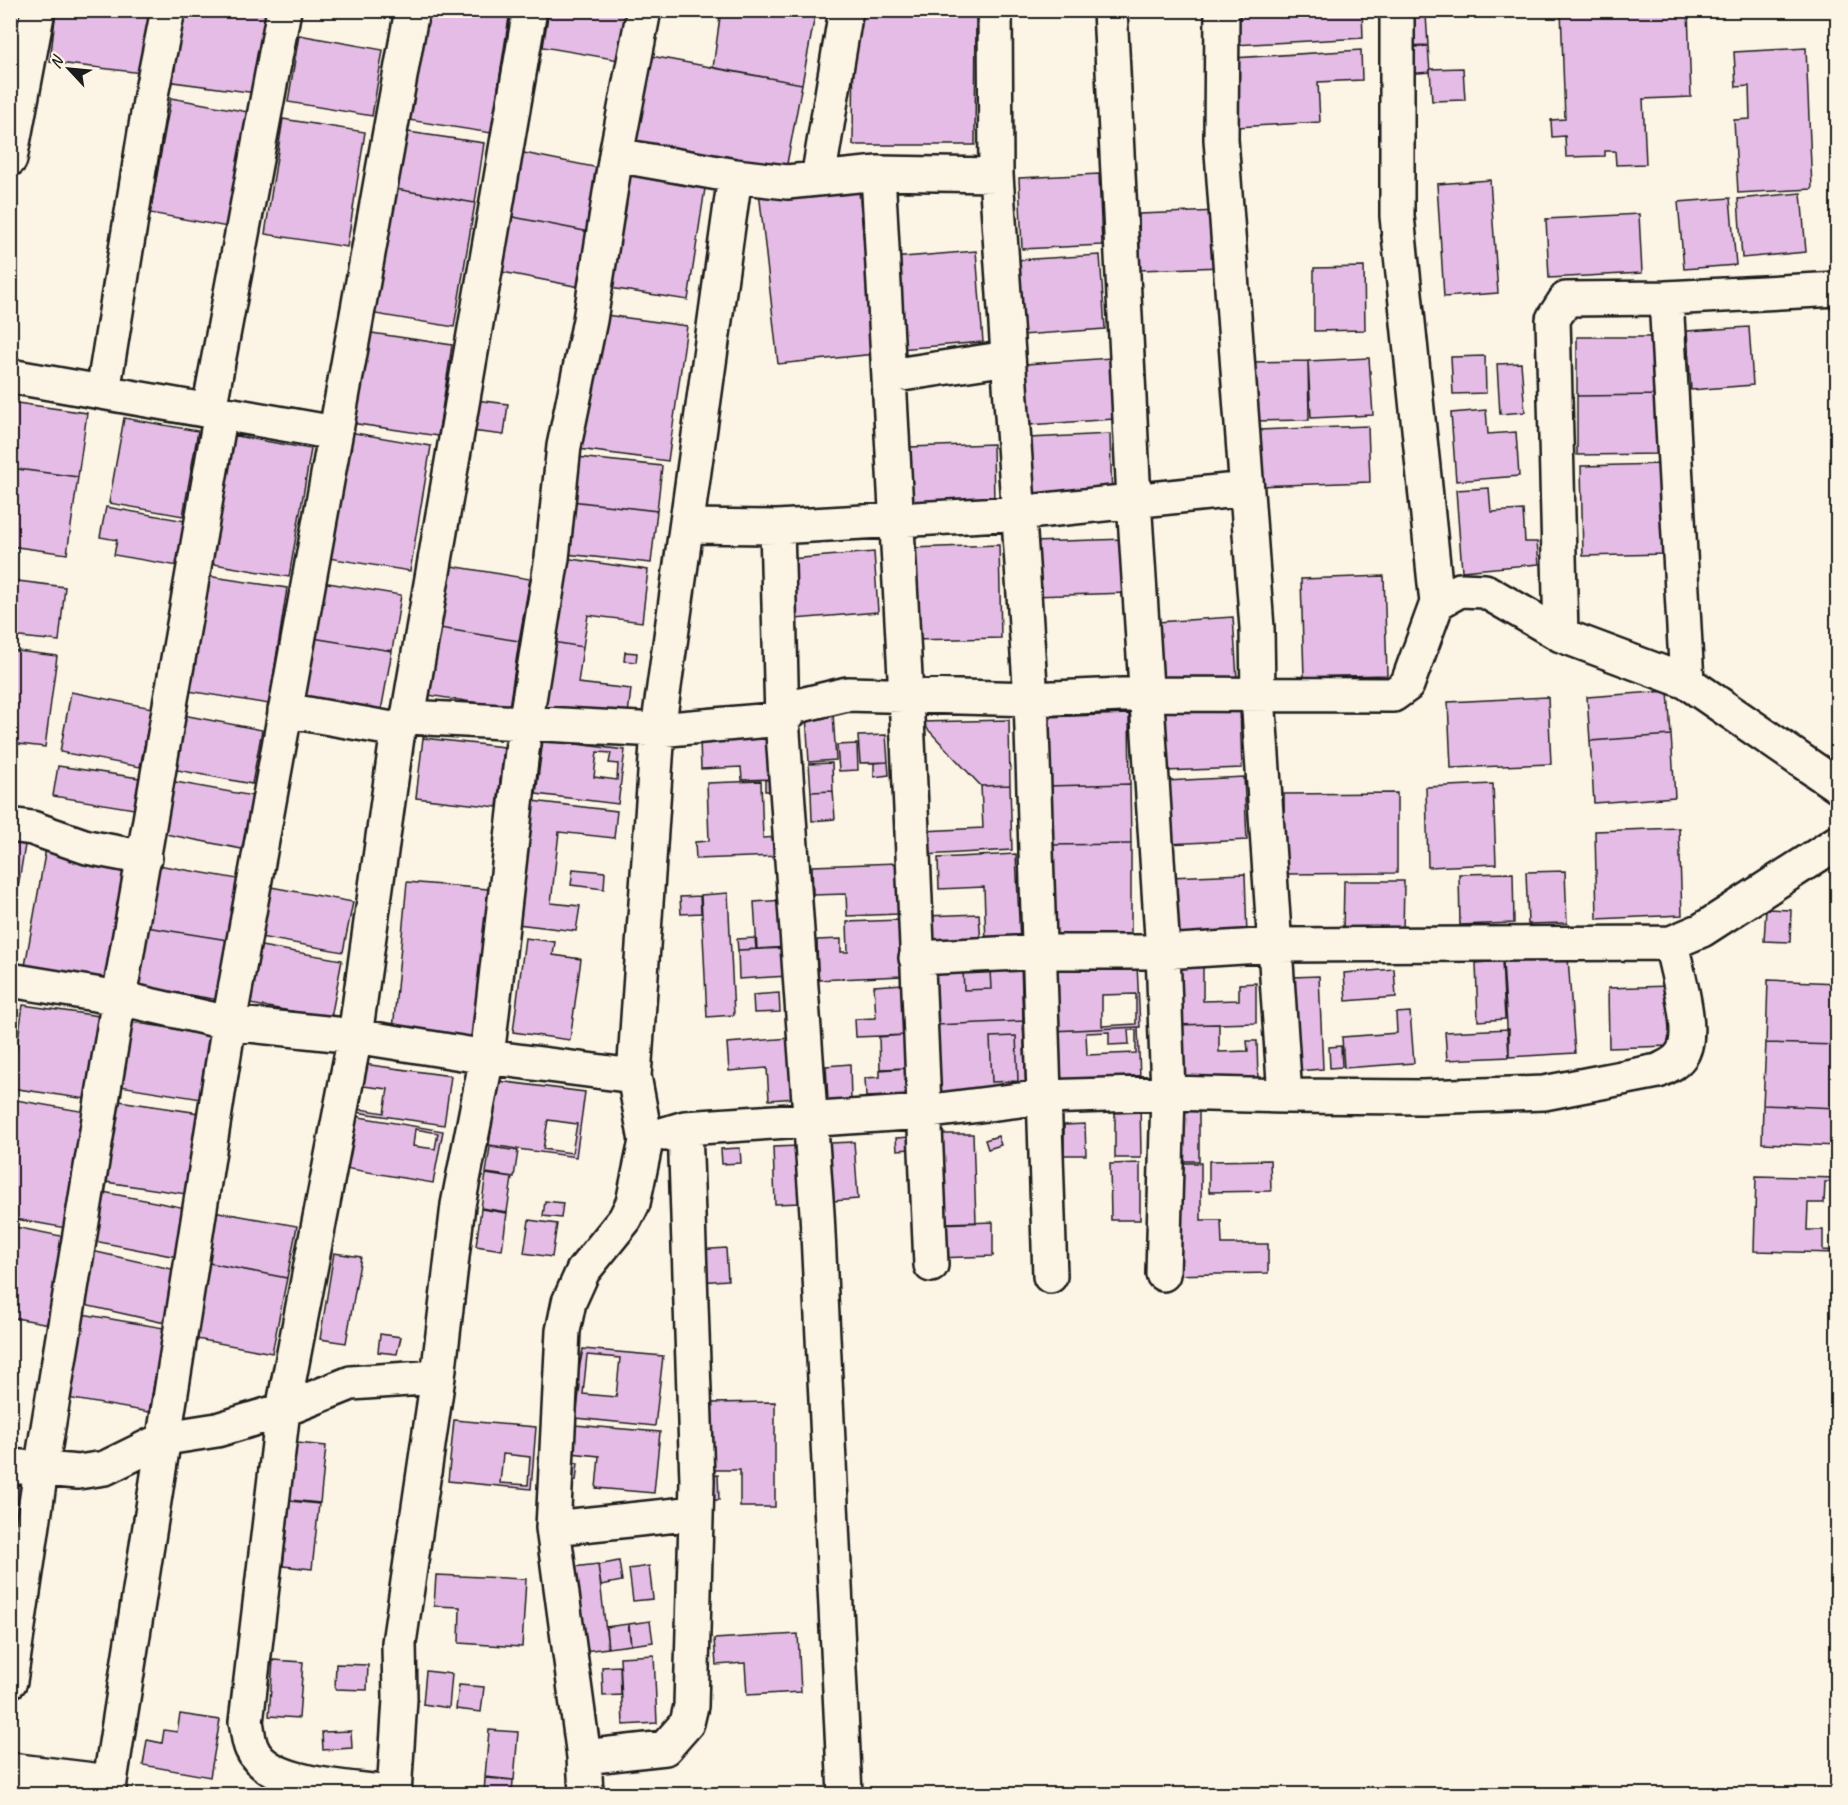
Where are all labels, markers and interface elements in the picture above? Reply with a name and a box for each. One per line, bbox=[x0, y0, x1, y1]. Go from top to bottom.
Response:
north arrow bbox=[39, 39, 99, 99]
text: N bbox=[45, 51, 69, 72]

